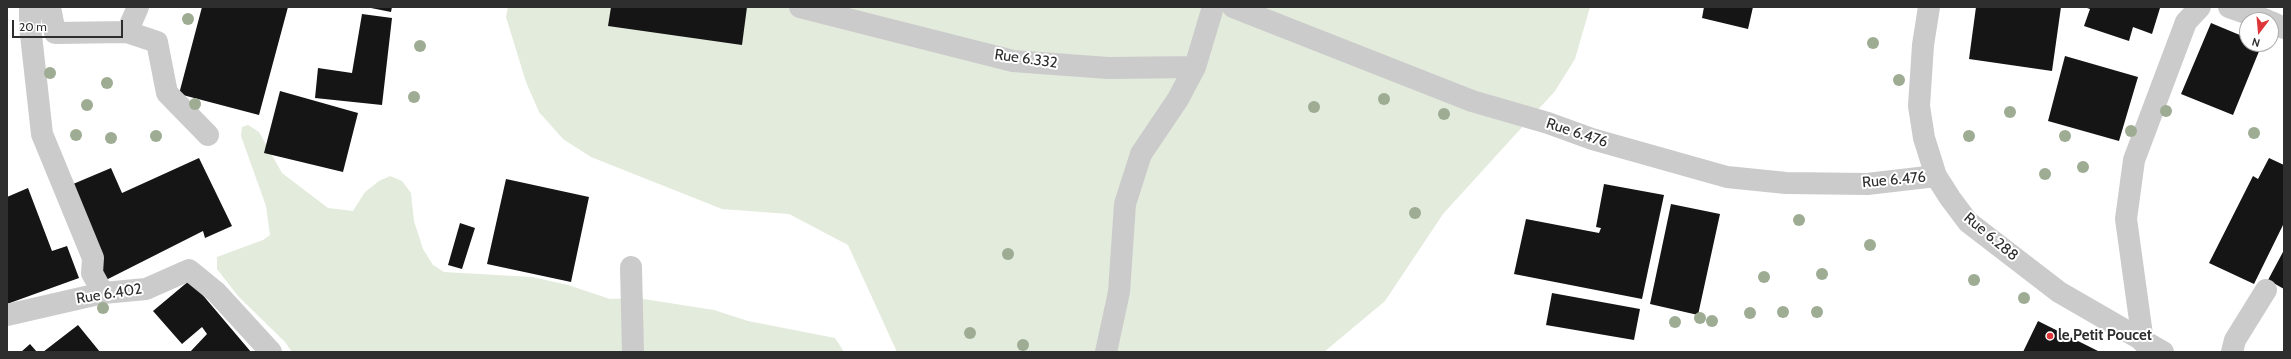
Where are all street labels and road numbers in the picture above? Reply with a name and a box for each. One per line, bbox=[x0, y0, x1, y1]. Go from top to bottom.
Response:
street label: Rue 6.332 bbox=[993, 46, 1059, 72]
street label: Rue 6.476 bbox=[1544, 115, 1610, 151]
street label: Rue 6.476 bbox=[1861, 168, 1927, 192]
street label: Rue 6.288 bbox=[1960, 209, 2022, 265]
street label: Rue 6.402 bbox=[75, 280, 143, 308]

